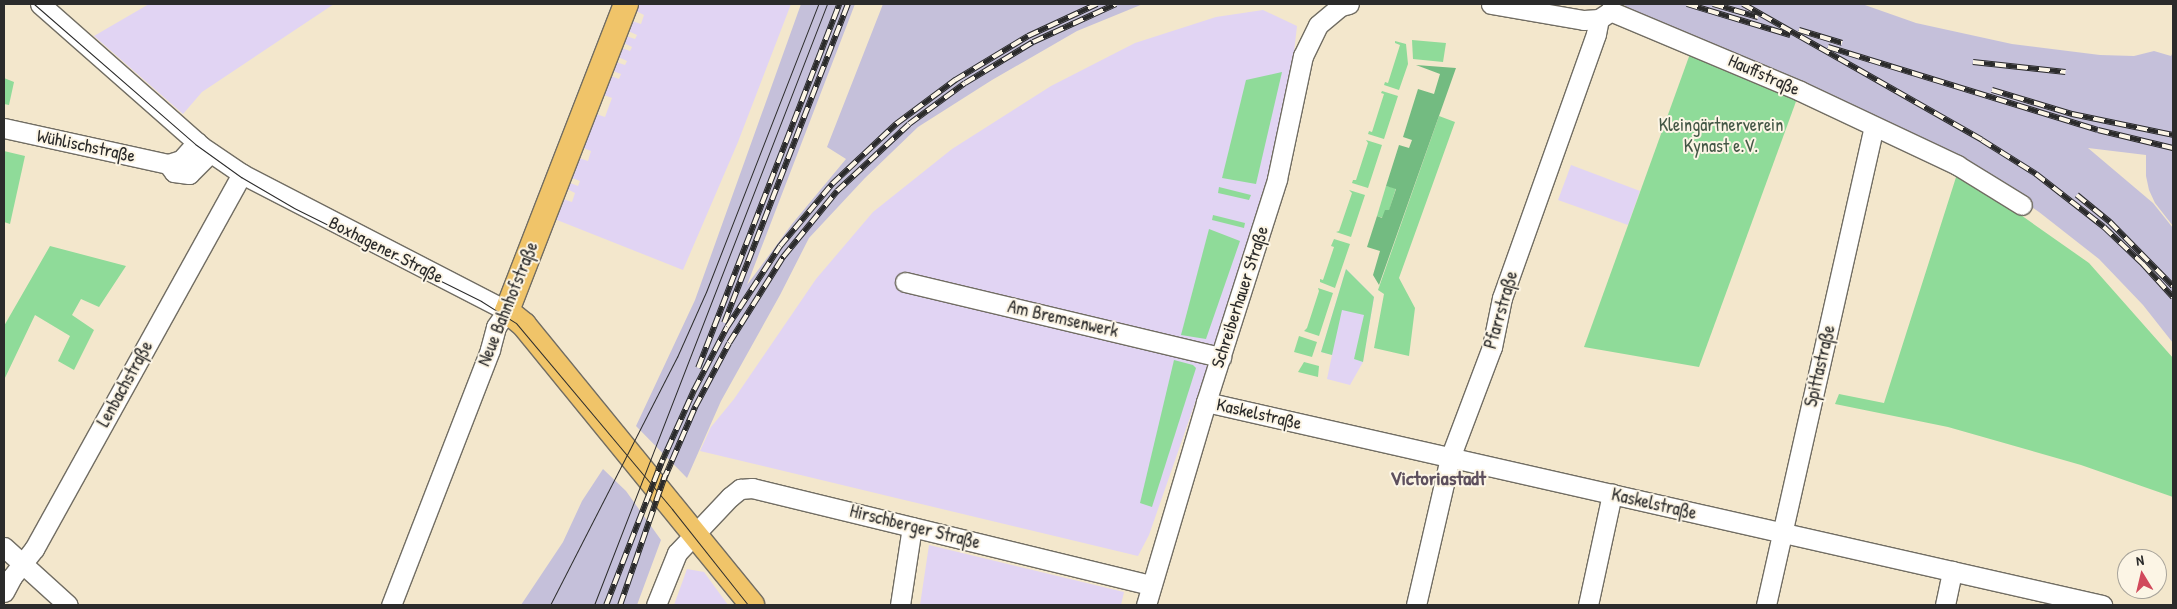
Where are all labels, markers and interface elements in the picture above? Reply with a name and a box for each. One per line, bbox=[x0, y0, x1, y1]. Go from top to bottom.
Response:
street label: Hauffstraße bbox=[1725, 50, 1803, 100]
park label: Kleingärtnerverein Kynast e.V. bbox=[1659, 115, 1783, 158]
street label: Wühlischstraße bbox=[35, 125, 137, 167]
street label: Boxhagener Straße bbox=[325, 212, 447, 288]
street label: Schreiberhauer Straße bbox=[1207, 223, 1273, 371]
street label: Neue Bahnhofstraße bbox=[473, 239, 543, 369]
street label: Pfarrstraße bbox=[1480, 269, 1522, 351]
street label: Am Bremsenwerk bbox=[1006, 296, 1120, 342]
street label: Spittastraße bbox=[1800, 323, 1840, 409]
street label: Lenbachstraße bbox=[93, 337, 157, 431]
street label: Kaskelstraße bbox=[1214, 394, 1304, 434]
district label: Victoriastadt bbox=[1390, 465, 1486, 489]
street label: Kaskelstraße bbox=[1609, 484, 1699, 524]
street label: Hirschberger Straße bbox=[848, 500, 982, 554]
north arrow bbox=[2117, 549, 2167, 599]
text: N bbox=[2135, 550, 2145, 570]

